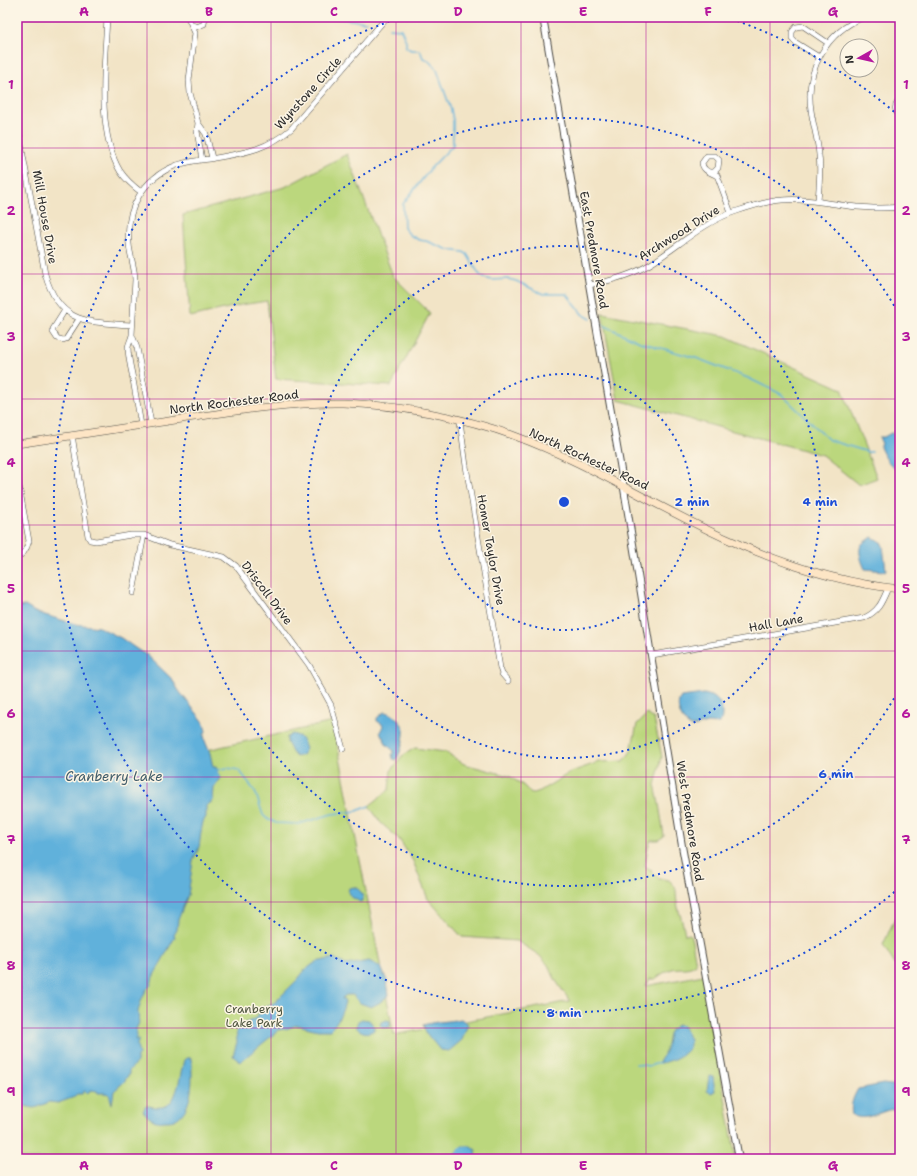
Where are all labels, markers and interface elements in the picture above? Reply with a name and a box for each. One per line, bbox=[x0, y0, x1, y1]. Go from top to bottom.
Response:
text: A bbox=[79, 3, 89, 20]
text: B bbox=[205, 3, 213, 20]
text: C bbox=[330, 3, 338, 20]
text: D bbox=[453, 3, 463, 20]
text: E bbox=[579, 3, 588, 20]
text: F bbox=[704, 3, 712, 20]
text: G bbox=[828, 3, 839, 20]
north arrow bbox=[839, 38, 879, 78]
street label: Wynstone Circle bbox=[271, 53, 345, 133]
text: N bbox=[842, 54, 858, 65]
text: 1 bbox=[8, 76, 14, 93]
text: 1 bbox=[903, 76, 909, 93]
street label: Mill House Drive bbox=[29, 169, 61, 265]
street label: East Predmore Road bbox=[576, 190, 612, 310]
text: 2 bbox=[6, 202, 16, 219]
street label: Archwood Drive bbox=[635, 202, 723, 264]
text: 2 bbox=[901, 202, 911, 219]
text: 3 bbox=[6, 328, 16, 345]
text: 3 bbox=[901, 328, 911, 345]
street label: North Rochester Road bbox=[168, 386, 300, 418]
street label: North Rochester Road bbox=[527, 424, 652, 494]
text: 4 bbox=[6, 454, 16, 471]
text: 4 bbox=[901, 454, 911, 471]
street label: Homer Taylor Drive bbox=[473, 493, 509, 607]
text: 2 min bbox=[675, 494, 710, 510]
text: 4 min bbox=[803, 494, 838, 510]
centre of rings bbox=[557, 495, 571, 509]
street label: Driscoll Drive bbox=[238, 558, 296, 628]
text: 5 bbox=[7, 580, 15, 597]
text: 5 bbox=[902, 580, 910, 597]
street label: Hall Lane bbox=[747, 610, 805, 636]
text: 6 bbox=[6, 705, 16, 722]
text: 6 bbox=[901, 705, 911, 722]
street label: West Predmore Road bbox=[673, 759, 708, 883]
text: 6 min bbox=[819, 766, 854, 782]
water label: Cranberry Lake bbox=[65, 768, 163, 785]
text: 7 bbox=[6, 831, 16, 848]
text: 7 bbox=[901, 831, 911, 848]
text: 8 bbox=[6, 957, 16, 974]
text: 8 bbox=[901, 957, 911, 974]
park label: Cranberry Lake Park bbox=[225, 1001, 283, 1031]
text: 8 min bbox=[547, 1005, 582, 1021]
text: 9 bbox=[6, 1083, 16, 1100]
text: 9 bbox=[901, 1083, 911, 1100]
text: A bbox=[79, 1157, 89, 1174]
text: B bbox=[205, 1157, 213, 1174]
text: C bbox=[330, 1157, 338, 1174]
text: D bbox=[453, 1157, 463, 1174]
text: E bbox=[579, 1157, 588, 1174]
text: F bbox=[704, 1157, 712, 1174]
text: G bbox=[828, 1157, 839, 1174]

